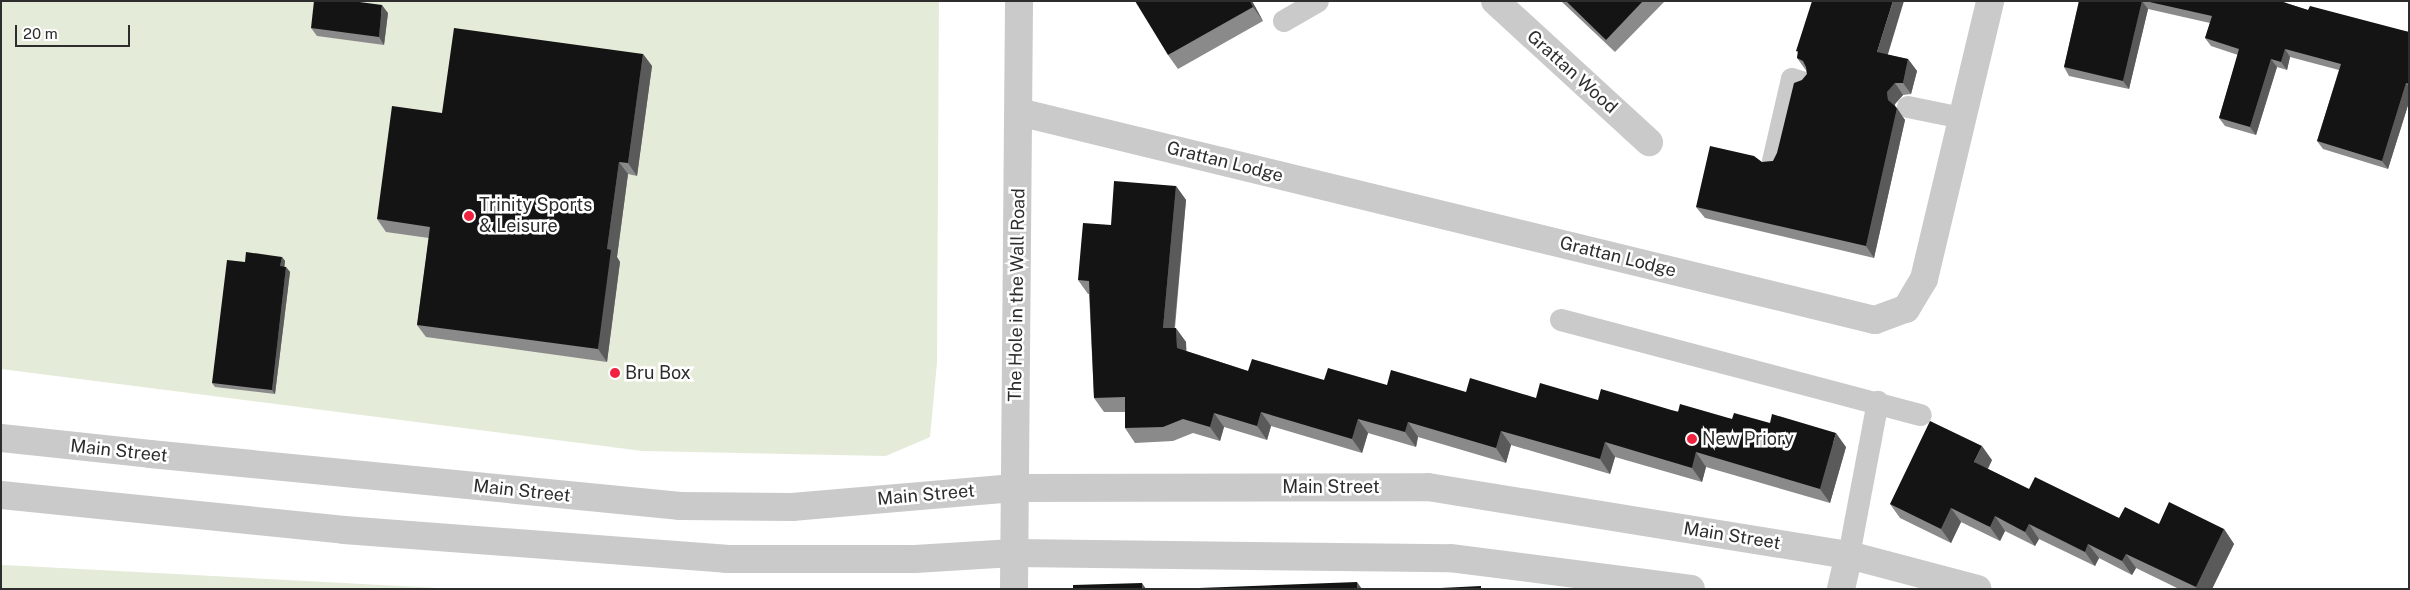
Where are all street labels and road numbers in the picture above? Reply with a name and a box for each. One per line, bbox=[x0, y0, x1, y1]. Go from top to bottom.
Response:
street label: Grattan Wood bbox=[1522, 26, 1622, 118]
street label: Grattan Lodge bbox=[1165, 137, 1285, 187]
street label: The Hole in the Wall Road bbox=[1004, 188, 1030, 402]
street label: Grattan Lodge bbox=[1558, 232, 1678, 282]
street label: Main Street bbox=[69, 435, 169, 467]
street label: Main Street bbox=[472, 475, 572, 507]
street label: Main Street bbox=[1282, 476, 1380, 498]
street label: Main Street bbox=[876, 480, 976, 510]
street label: Main Street bbox=[1682, 518, 1782, 554]

